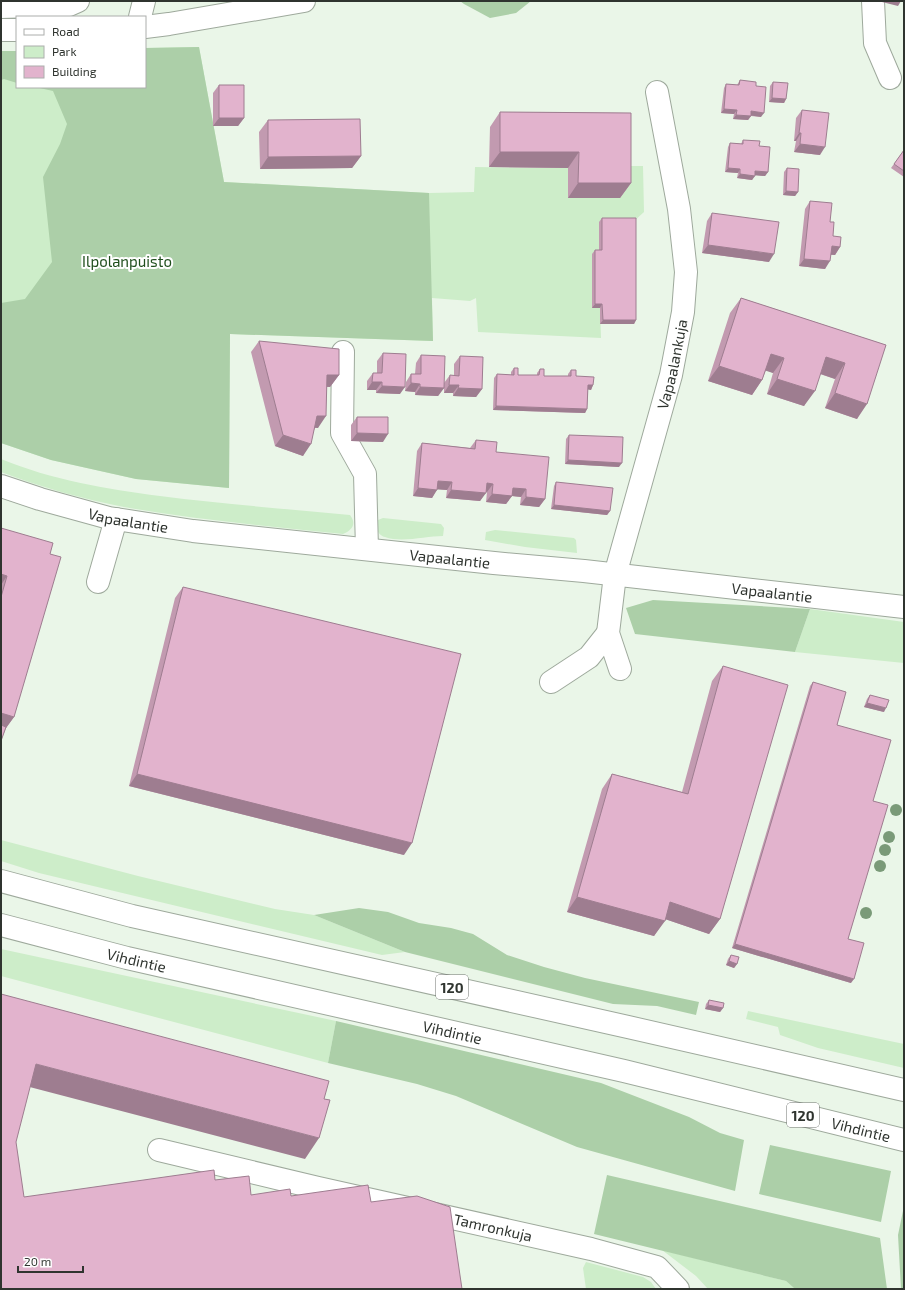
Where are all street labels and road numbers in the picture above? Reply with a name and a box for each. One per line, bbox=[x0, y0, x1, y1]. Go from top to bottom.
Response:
street label: Vapaalankuja bbox=[653, 317, 690, 411]
street label: Vapaalantie bbox=[86, 504, 170, 536]
street label: Vapaalantie bbox=[409, 545, 491, 572]
street label: Vapaalantie bbox=[731, 579, 813, 606]
street label: Vihdintie bbox=[105, 944, 168, 976]
road number: 120 bbox=[436, 975, 468, 999]
street label: Vihdintie bbox=[421, 1017, 484, 1047]
road number: 120 bbox=[787, 1103, 819, 1127]
street label: Vihdintie bbox=[830, 1113, 892, 1145]
street label: Tamronkuja bbox=[452, 1210, 534, 1245]

